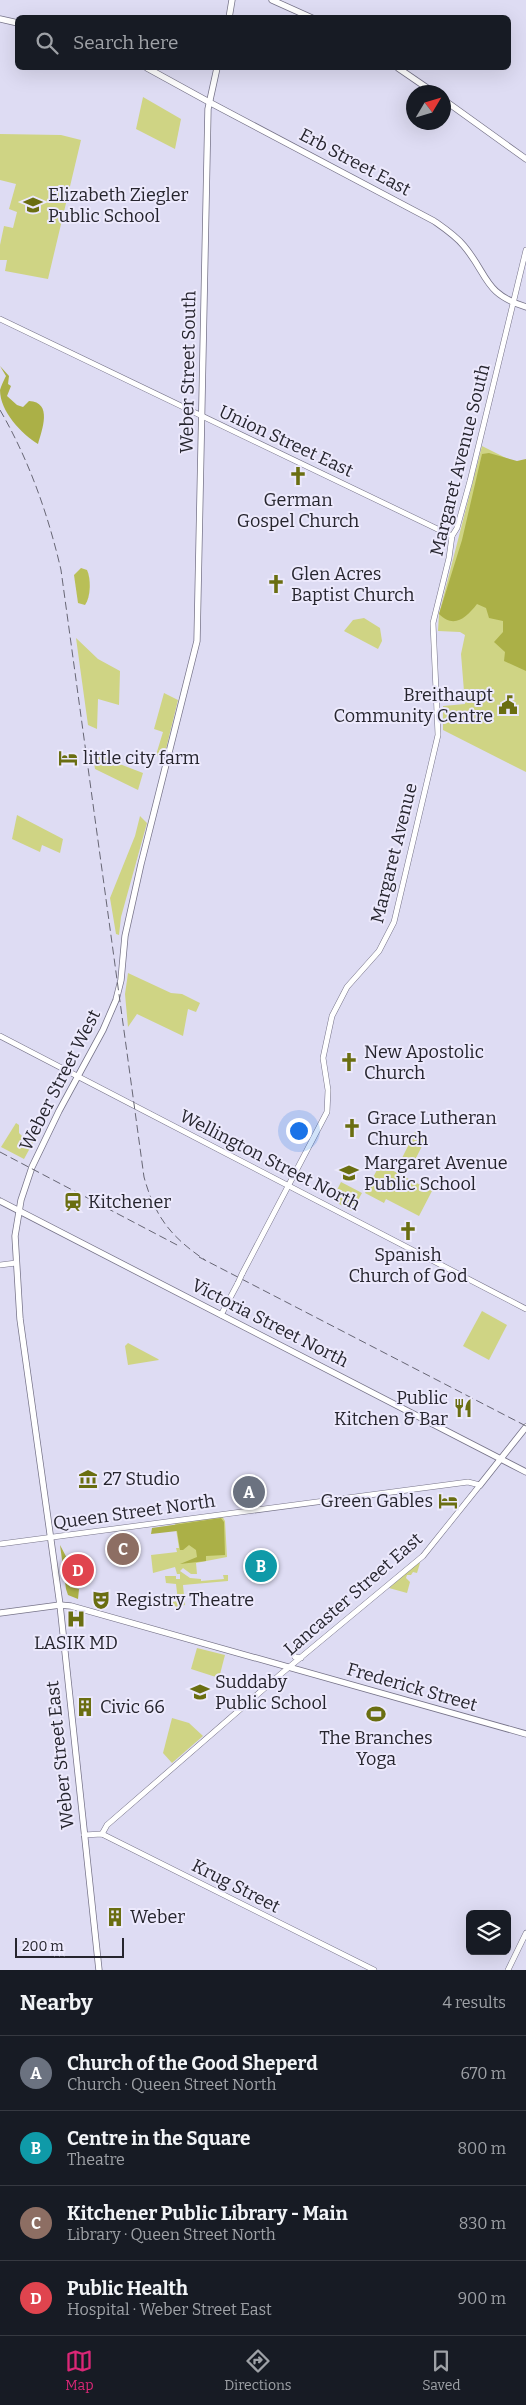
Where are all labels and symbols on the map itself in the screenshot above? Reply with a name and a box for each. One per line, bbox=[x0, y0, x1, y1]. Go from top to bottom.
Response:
north arrow bbox=[406, 85, 451, 130]
street label: Erb Street East bbox=[296, 123, 415, 201]
place label: Elizabeth Ziegler Public School bbox=[48, 184, 189, 227]
school or university icon: Elizabeth Ziegler Public School bbox=[22, 194, 44, 216]
street label: Weber Street South bbox=[176, 290, 200, 454]
street label: Margaret Avenue South bbox=[426, 362, 494, 558]
street label: Union Street East bbox=[215, 400, 357, 482]
church icon: German Gospel Church bbox=[287, 465, 309, 487]
place label: German Gospel Church bbox=[237, 489, 359, 532]
place label: Glen Acres Baptist Church bbox=[291, 563, 414, 606]
church icon: Glen Acres Baptist Church bbox=[265, 573, 287, 595]
place label: Breithaupt Community Centre bbox=[334, 684, 493, 727]
public building icon: Breithaupt Community Centre bbox=[497, 694, 519, 716]
hotel icon: little city farm bbox=[57, 747, 79, 769]
place label: little city farm bbox=[83, 747, 200, 769]
street label: Margaret Avenue bbox=[366, 781, 422, 925]
street label: Weber Street West bbox=[15, 1005, 105, 1154]
place label: New Apostolic Church bbox=[364, 1041, 484, 1084]
church icon: New Apostolic Church bbox=[338, 1051, 360, 1073]
street label: Wellington Street North bbox=[176, 1105, 364, 1215]
place label: Grace Lutheran Church bbox=[367, 1107, 497, 1150]
church icon: Grace Lutheran Church bbox=[341, 1117, 363, 1139]
your location bbox=[286, 1118, 312, 1144]
place label: Margaret Avenue Public School bbox=[364, 1152, 508, 1195]
school or university icon: Margaret Avenue Public School bbox=[338, 1162, 360, 1184]
station icon: Kitchener bbox=[62, 1191, 84, 1213]
place label: Kitchener bbox=[88, 1191, 171, 1213]
church icon: Spanish Church of God bbox=[397, 1220, 419, 1242]
place label: Spanish Church of God bbox=[348, 1244, 468, 1287]
street label: Victoria Street North bbox=[188, 1274, 352, 1372]
place label: Public Kitchen & Bar bbox=[334, 1387, 448, 1430]
restaurant icon: Public Kitchen & Bar bbox=[452, 1397, 474, 1419]
museum icon: 27 Studio bbox=[77, 1468, 99, 1490]
place label: 27 Studio bbox=[103, 1468, 180, 1490]
pin: A bbox=[233, 1473, 265, 1511]
street label: Queen Street North bbox=[52, 1490, 216, 1534]
place label: Green Gables bbox=[321, 1490, 433, 1512]
hotel icon: Green Gables bbox=[437, 1490, 459, 1512]
street label: Lancaster Street East bbox=[279, 1528, 427, 1660]
pin: C bbox=[107, 1530, 139, 1568]
pin: B bbox=[245, 1547, 277, 1585]
pin: D bbox=[62, 1551, 94, 1589]
theatre icon: Registry Theatre bbox=[90, 1589, 112, 1611]
place label: Registry Theatre bbox=[116, 1589, 254, 1611]
hospital icon: LASIK MD bbox=[65, 1608, 87, 1630]
place label: LASIK MD bbox=[34, 1632, 118, 1654]
street label: Frederick Street bbox=[344, 1658, 480, 1716]
place label: Suddaby Public School bbox=[215, 1671, 327, 1714]
street label: Weber Street East bbox=[41, 1679, 79, 1830]
school or university icon: Suddaby Public School bbox=[189, 1681, 211, 1703]
building icon: Civic 66 bbox=[74, 1696, 96, 1718]
place label: Civic 66 bbox=[100, 1696, 165, 1718]
sports icon: The Branches Yoga bbox=[365, 1703, 387, 1725]
place label: The Branches Yoga bbox=[319, 1727, 433, 1770]
street label: Krug Street bbox=[188, 1854, 284, 1918]
building icon: Weber bbox=[104, 1906, 126, 1928]
place label: Weber bbox=[130, 1906, 185, 1928]
scale bar bbox=[15, 1935, 124, 1958]

